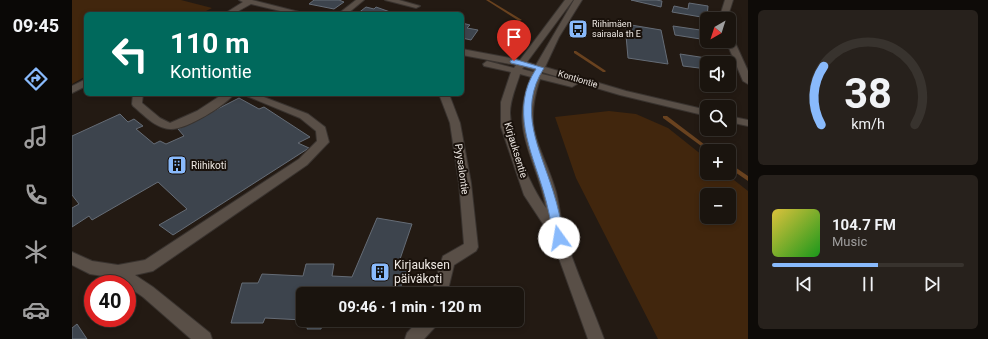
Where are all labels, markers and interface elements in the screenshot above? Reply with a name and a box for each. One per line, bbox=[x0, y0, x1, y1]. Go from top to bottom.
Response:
north arrow bbox=[700, 12, 736, 48]
map controls bbox=[700, 12, 736, 224]
text: 09:45 bbox=[13, 15, 59, 36]
bus stop icon: Riihimäen sairaala th E bbox=[567, 18, 589, 40]
place label: Riihimäen sairaala th E bbox=[592, 19, 641, 39]
pin bbox=[497, 20, 531, 61]
icon: arrive bbox=[503, 26, 525, 48]
text: 110 m bbox=[170, 27, 249, 60]
icon: left bbox=[104, 28, 156, 80]
button: sound bbox=[700, 56, 736, 92]
text: Kontiontie bbox=[170, 61, 252, 82]
icon: directions bbox=[22, 65, 50, 93]
street label: Kontiontie bbox=[557, 68, 599, 90]
text: 38 bbox=[844, 69, 892, 118]
button: search bbox=[700, 100, 736, 136]
text: km/h bbox=[851, 116, 885, 132]
street label: Kirjauksentie bbox=[502, 121, 530, 179]
icon: music bbox=[22, 123, 50, 151]
street label: Pyysalontie bbox=[453, 143, 471, 195]
button: + bbox=[700, 144, 736, 180]
building icon: Riihikoti bbox=[166, 154, 188, 176]
place label: Riihikoti bbox=[191, 160, 226, 171]
icon: phone bbox=[22, 181, 50, 209]
button: − bbox=[700, 188, 736, 224]
text: 104.7 FM bbox=[832, 216, 896, 234]
position arrow bbox=[538, 217, 580, 259]
text: Music bbox=[832, 234, 867, 249]
icon: climate bbox=[22, 238, 50, 266]
place label: Kirjauksen päiväkoti bbox=[394, 258, 450, 286]
building icon: Kirjauksen päiväkoti bbox=[369, 261, 391, 283]
icon: previous bbox=[793, 273, 815, 295]
icon: pause bbox=[857, 273, 879, 295]
icon: next bbox=[921, 273, 943, 295]
speed limit sign: 40 bbox=[84, 275, 136, 327]
icon: car bbox=[22, 296, 50, 324]
text: 09:46 · 1 min · 120 m bbox=[339, 298, 481, 316]

